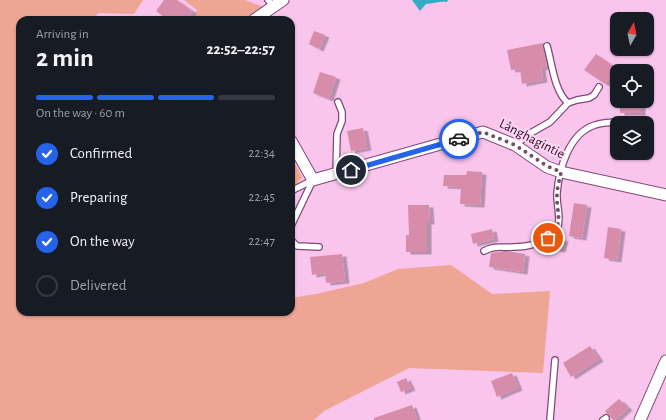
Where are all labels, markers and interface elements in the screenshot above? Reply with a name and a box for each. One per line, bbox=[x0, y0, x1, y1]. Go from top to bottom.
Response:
north arrow bbox=[610, 12, 654, 56]
map controls bbox=[610, 12, 654, 160]
text: Arriving in bbox=[36, 28, 89, 41]
text: 22:52–22:57 bbox=[206, 42, 275, 57]
text: 2 min bbox=[36, 45, 94, 71]
button: locate bbox=[610, 64, 654, 108]
text: On the way · 60 m bbox=[36, 107, 125, 120]
street label: Långhagintie bbox=[497, 116, 567, 162]
button: layers bbox=[610, 116, 654, 160]
courier bbox=[439, 119, 479, 159]
icon: car bbox=[448, 128, 470, 150]
icon: check bbox=[36, 143, 58, 165]
text: Confirmed bbox=[70, 146, 132, 161]
text: 22:34 bbox=[249, 147, 275, 160]
pin bbox=[334, 153, 368, 187]
icon: home bbox=[340, 159, 362, 181]
icon: check bbox=[36, 187, 58, 209]
text: Preparing bbox=[70, 190, 127, 205]
text: 22:45 bbox=[249, 191, 275, 204]
pin bbox=[531, 221, 565, 255]
icon: bag bbox=[537, 227, 559, 249]
icon: check bbox=[36, 231, 58, 253]
text: On the way bbox=[70, 234, 135, 249]
text: 22:47 bbox=[249, 235, 275, 248]
text: Delivered bbox=[70, 278, 127, 293]

